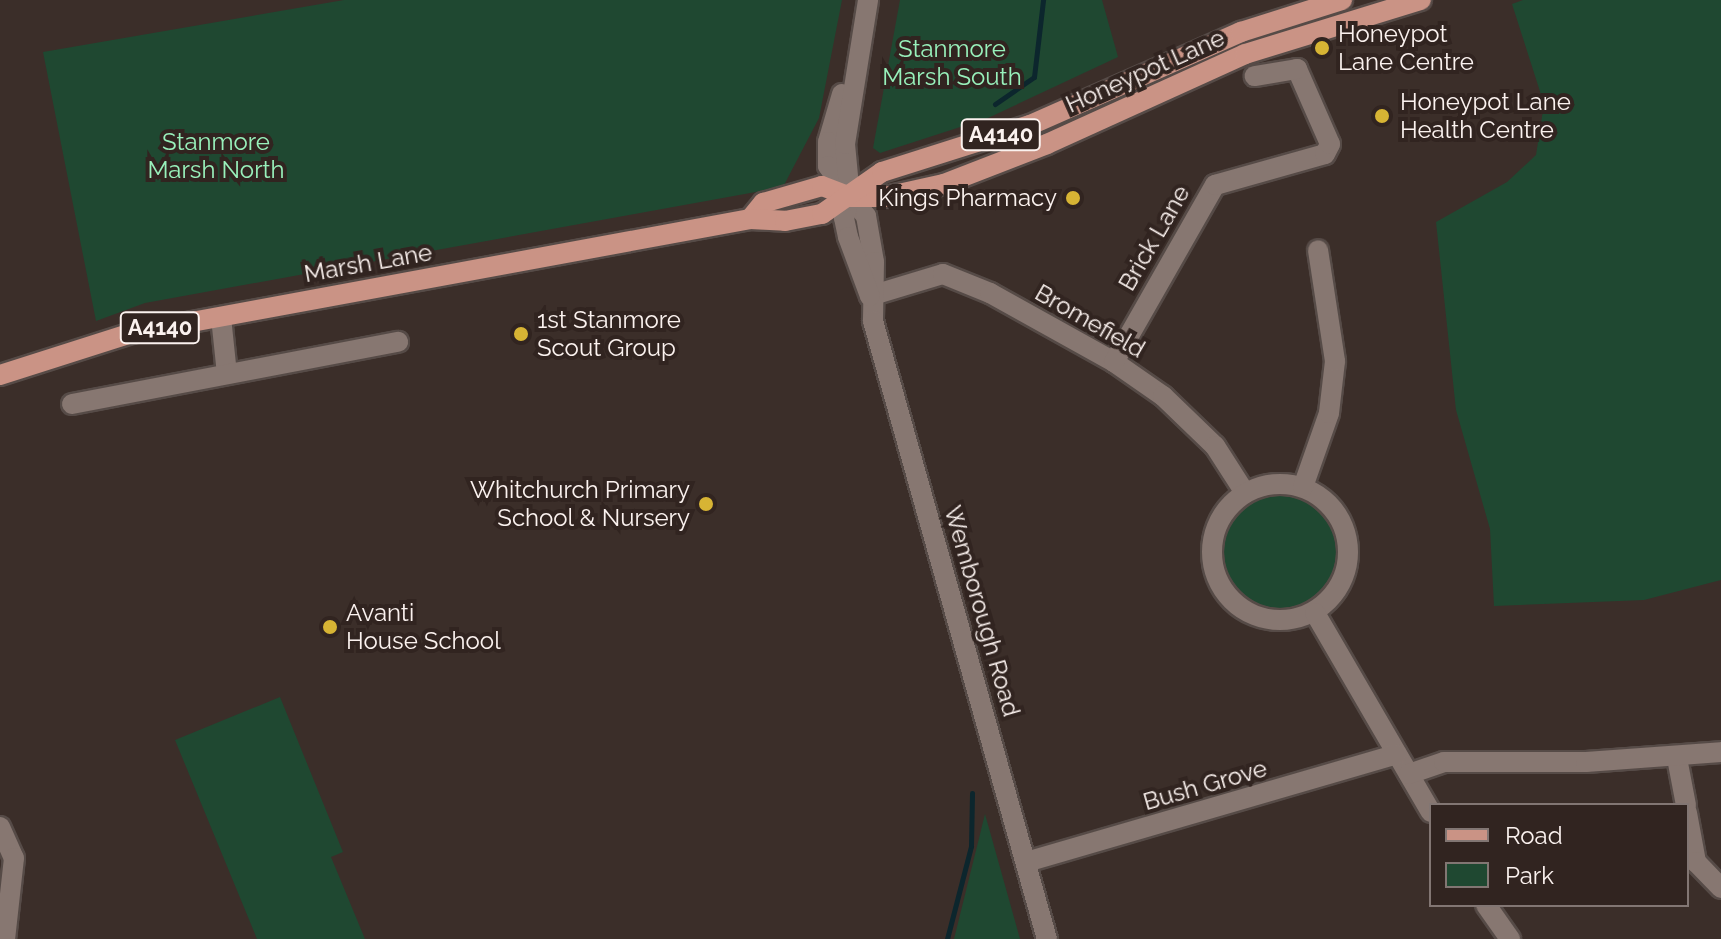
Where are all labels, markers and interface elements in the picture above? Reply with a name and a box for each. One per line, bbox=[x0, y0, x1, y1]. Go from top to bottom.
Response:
place label: Honeypot Lane Centre bbox=[1338, 20, 1474, 76]
street label: Honeypot Lane bbox=[1061, 23, 1229, 119]
park label: Stanmore Marsh South bbox=[882, 35, 1022, 91]
marker: Honeypot Lane Centre bbox=[1313, 39, 1331, 57]
place label: Honeypot Lane Health Centre bbox=[1400, 88, 1571, 144]
marker: Honeypot Lane Health Centre bbox=[1371, 105, 1393, 127]
road number: A4140 bbox=[959, 117, 1043, 153]
park label: Stanmore Marsh North bbox=[147, 128, 285, 184]
street label: Brick Lane bbox=[1112, 180, 1196, 296]
place label: Kings Pharmacy bbox=[878, 184, 1057, 212]
marker: Kings Pharmacy bbox=[1064, 189, 1082, 207]
street label: Marsh Lane bbox=[302, 238, 434, 288]
street label: Bromefield bbox=[1030, 278, 1150, 364]
place label: 1st Stanmore Scout Group bbox=[537, 306, 681, 362]
road number: A4140 bbox=[118, 310, 202, 346]
marker: 1st Stanmore Scout Group bbox=[512, 325, 530, 343]
place label: Whitchurch Primary School & Nursery bbox=[470, 476, 690, 532]
marker: Whitchurch Primary School & Nursery bbox=[697, 495, 715, 513]
street label: Wemborough Road bbox=[938, 502, 1026, 720]
place label: Avanti House School bbox=[346, 599, 501, 655]
marker: Avanti House School bbox=[321, 618, 339, 636]
street label: Bush Grove bbox=[1140, 754, 1270, 816]
legend bbox=[1429, 803, 1689, 907]
text: Road bbox=[1505, 821, 1563, 850]
text: Park bbox=[1505, 861, 1554, 890]

